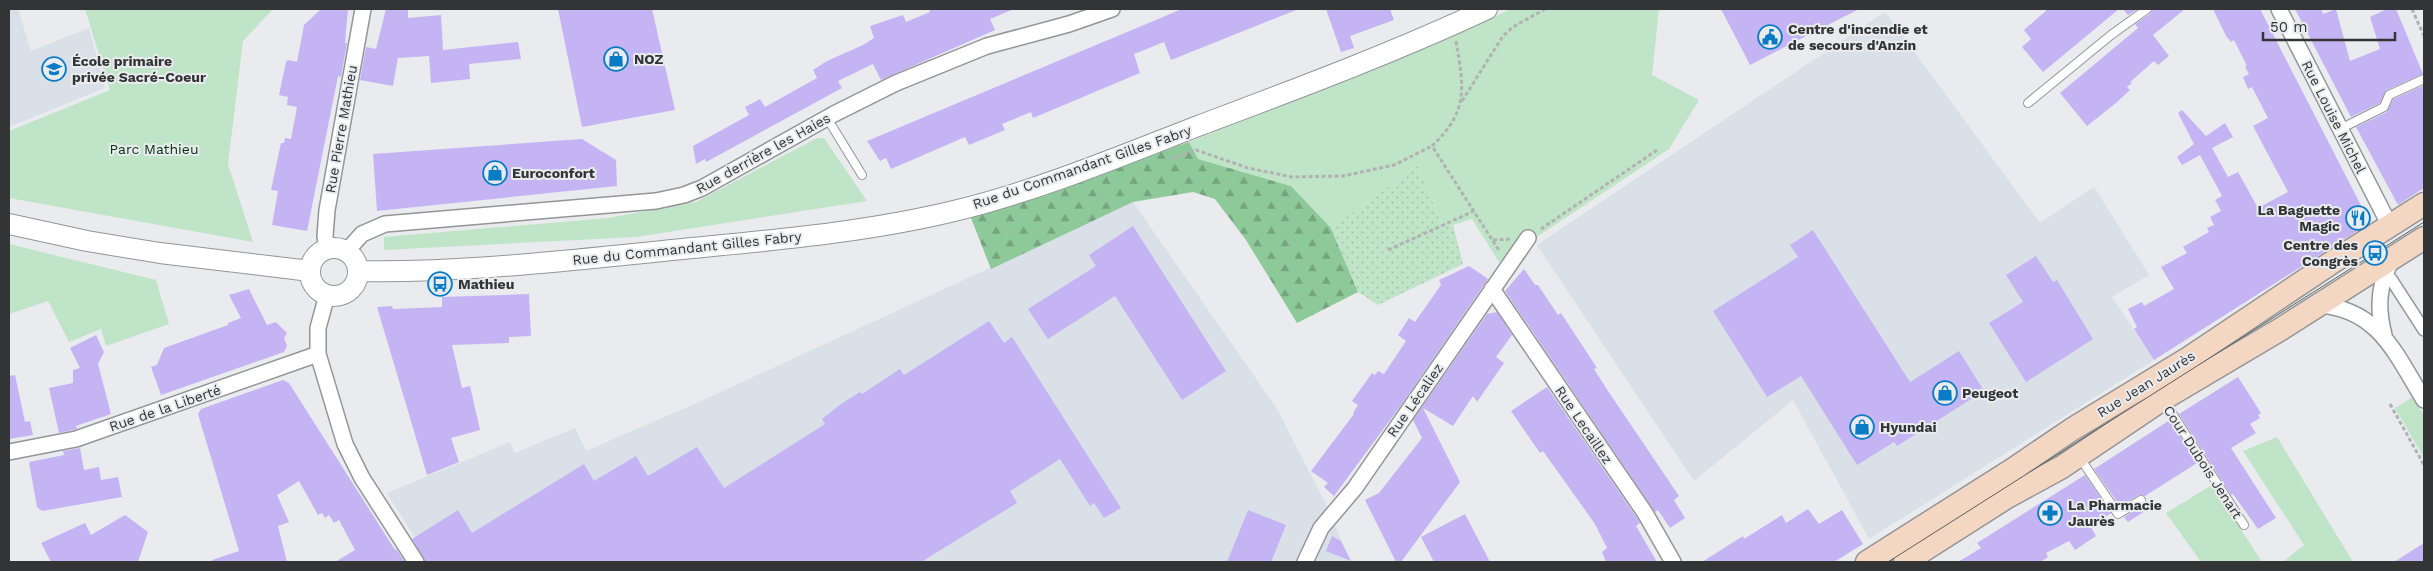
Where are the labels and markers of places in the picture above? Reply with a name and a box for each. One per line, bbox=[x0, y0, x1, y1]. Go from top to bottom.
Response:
place label: Centre d'incendie et de secours d'Anzin bbox=[1788, 21, 1928, 53]
public building icon: Centre d'incendie et de secours d'Anzin bbox=[1757, 24, 1783, 50]
shop icon: NOZ bbox=[603, 46, 629, 72]
place label: NOZ bbox=[634, 51, 664, 67]
place label: École primaire privée Sacré-Coeur bbox=[72, 53, 206, 85]
school or university icon: École primaire privée Sacré-Coeur bbox=[41, 56, 67, 82]
shop icon: Euroconfort bbox=[482, 160, 508, 186]
place label: Euroconfort bbox=[512, 165, 595, 181]
place label: La Baguette Magic bbox=[2257, 202, 2340, 234]
restaurant icon: La Baguette Magic bbox=[2345, 205, 2371, 231]
place label: Centre des Congrès bbox=[2283, 237, 2359, 269]
bus stop icon: Centre des Congrès bbox=[2362, 240, 2388, 266]
bus stop icon: Mathieu bbox=[427, 271, 453, 297]
place label: Mathieu bbox=[458, 276, 514, 292]
shop icon: Peugeot bbox=[1932, 380, 1958, 406]
place label: Peugeot bbox=[1962, 385, 2018, 401]
shop icon: Hyundai bbox=[1849, 414, 1875, 440]
place label: Hyundai bbox=[1880, 419, 1937, 435]
place label: La Pharmacie Jaurès bbox=[2068, 497, 2162, 529]
pharmacy icon: La Pharmacie Jaurès bbox=[2037, 500, 2063, 526]

